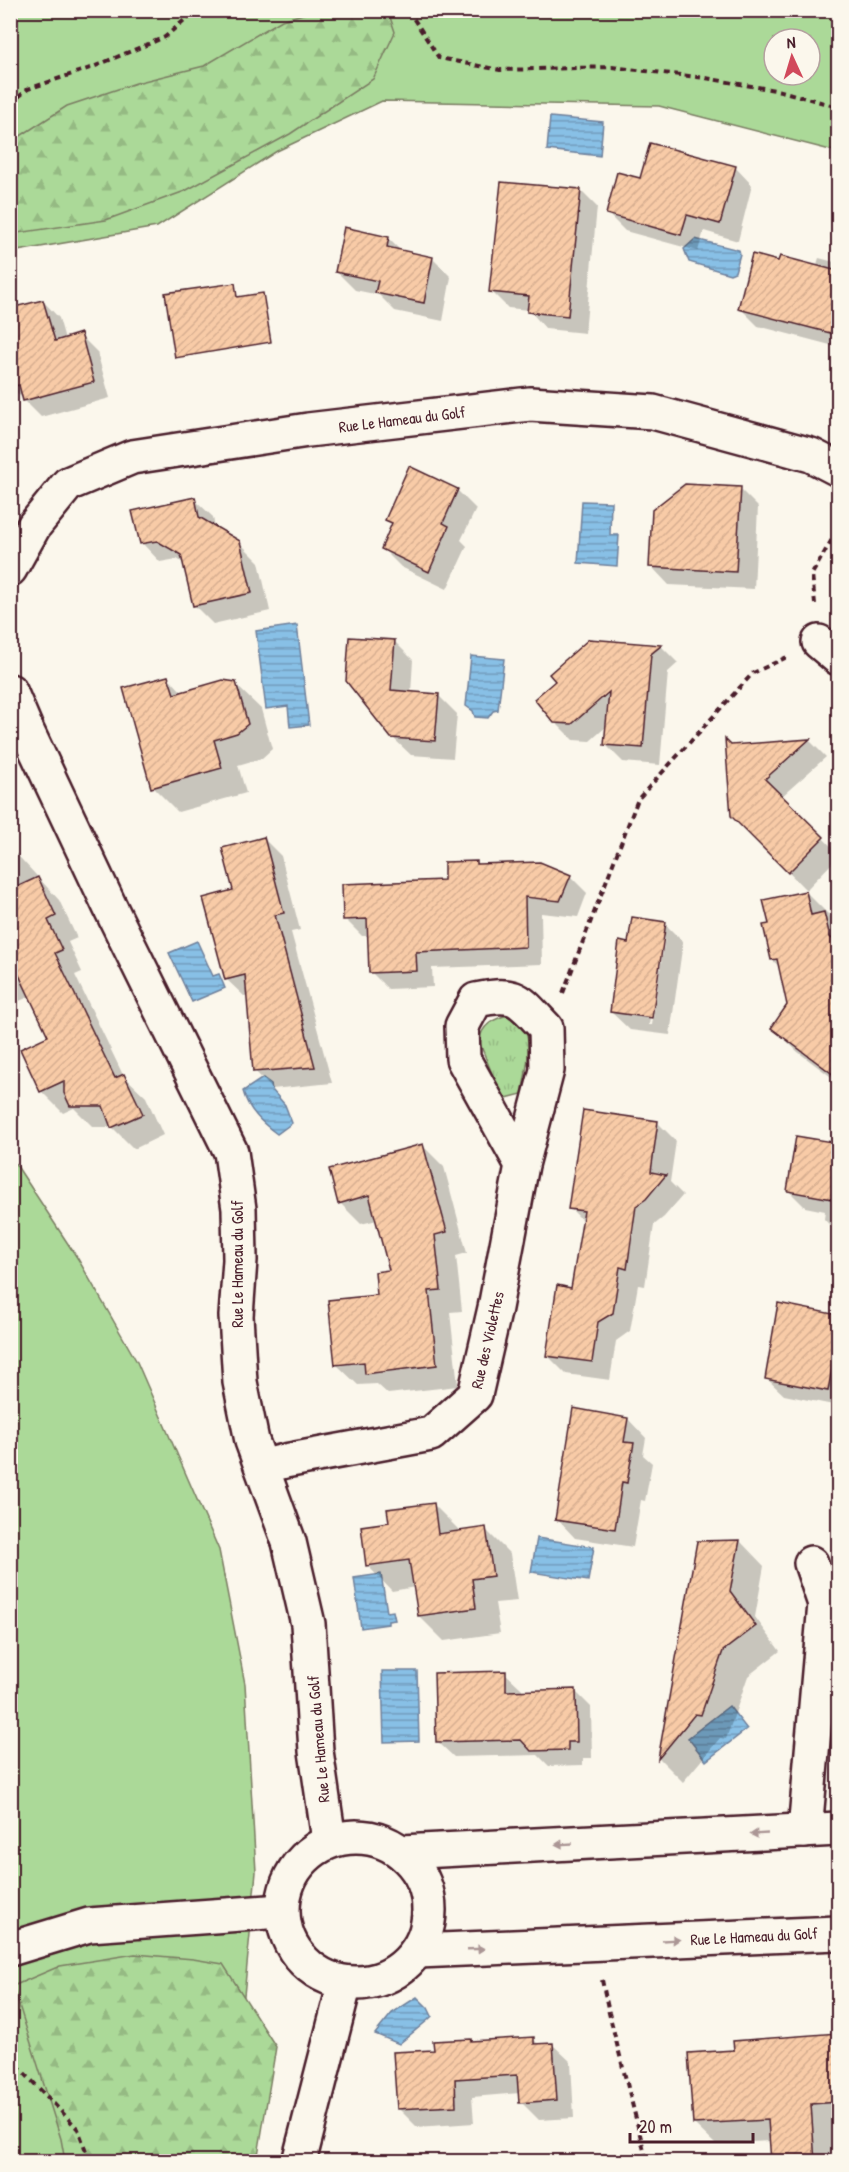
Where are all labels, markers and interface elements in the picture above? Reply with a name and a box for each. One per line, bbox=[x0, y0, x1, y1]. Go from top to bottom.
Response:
north arrow bbox=[762, 27, 822, 87]
text: N bbox=[786, 31, 796, 53]
street label: Rue Le Hameau du Golf bbox=[337, 400, 467, 438]
street label: Rue Le Hameau du Golf bbox=[226, 1200, 248, 1328]
street label: Rue des Violettes bbox=[465, 1289, 509, 1391]
street label: Rue Le Hameau du Golf bbox=[301, 1674, 335, 1803]
one-way arrow bbox=[750, 1829, 769, 1838]
one-way arrow bbox=[555, 1839, 574, 1848]
street label: Rue Le Hameau du Golf bbox=[690, 1922, 818, 1950]
one-way arrow bbox=[661, 1936, 680, 1945]
one-way arrow bbox=[467, 1944, 486, 1953]
scale bar bbox=[630, 2106, 753, 2144]
text: 20 m bbox=[639, 2114, 672, 2139]

